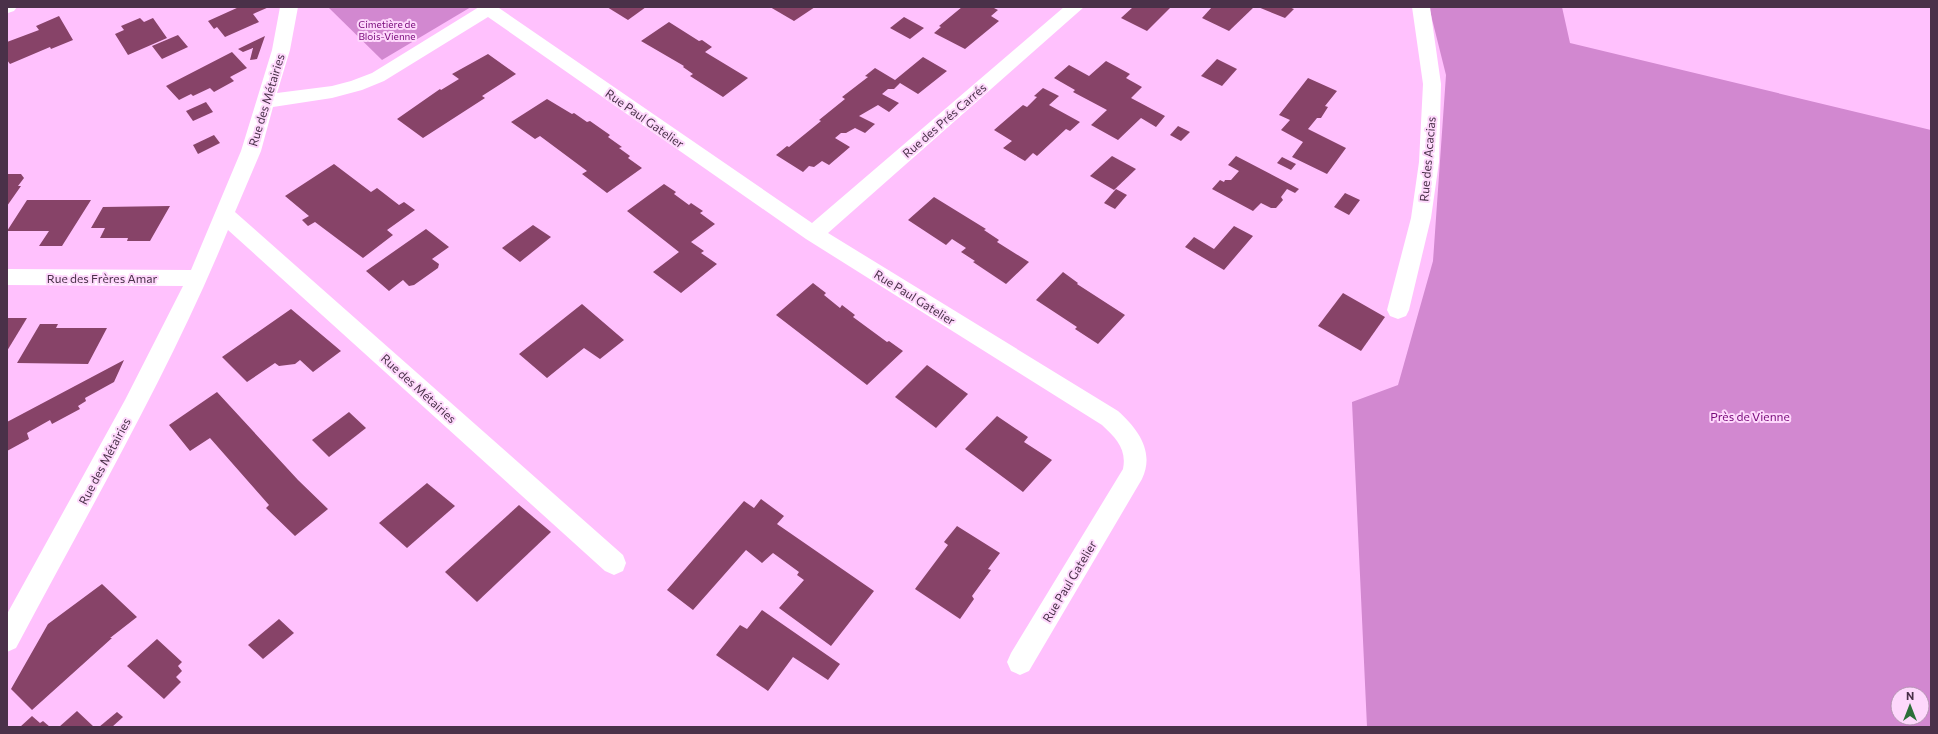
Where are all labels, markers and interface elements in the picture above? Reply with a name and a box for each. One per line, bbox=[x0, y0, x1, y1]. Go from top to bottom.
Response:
park label: Cimetière de Blois-Vienne bbox=[358, 18, 416, 42]
street label: Rue des Métairies bbox=[245, 52, 287, 148]
street label: Rue des Prés Carrés bbox=[899, 80, 989, 160]
street label: Rue Paul Gatelier bbox=[603, 86, 687, 150]
street label: Rue des Acacias bbox=[1416, 116, 1438, 202]
street label: Rue Paul Gatelier bbox=[872, 267, 958, 328]
street label: Rue des Frères Amar bbox=[47, 271, 157, 285]
street label: Rue des Métairies bbox=[379, 351, 459, 425]
park label: Près de Vienne bbox=[1710, 409, 1790, 423]
street label: Rue des Métairies bbox=[75, 415, 133, 507]
street label: Rue Paul Gatelier bbox=[1039, 538, 1099, 624]
north arrow bbox=[1890, 686, 1930, 726]
text: N bbox=[1906, 689, 1914, 702]

